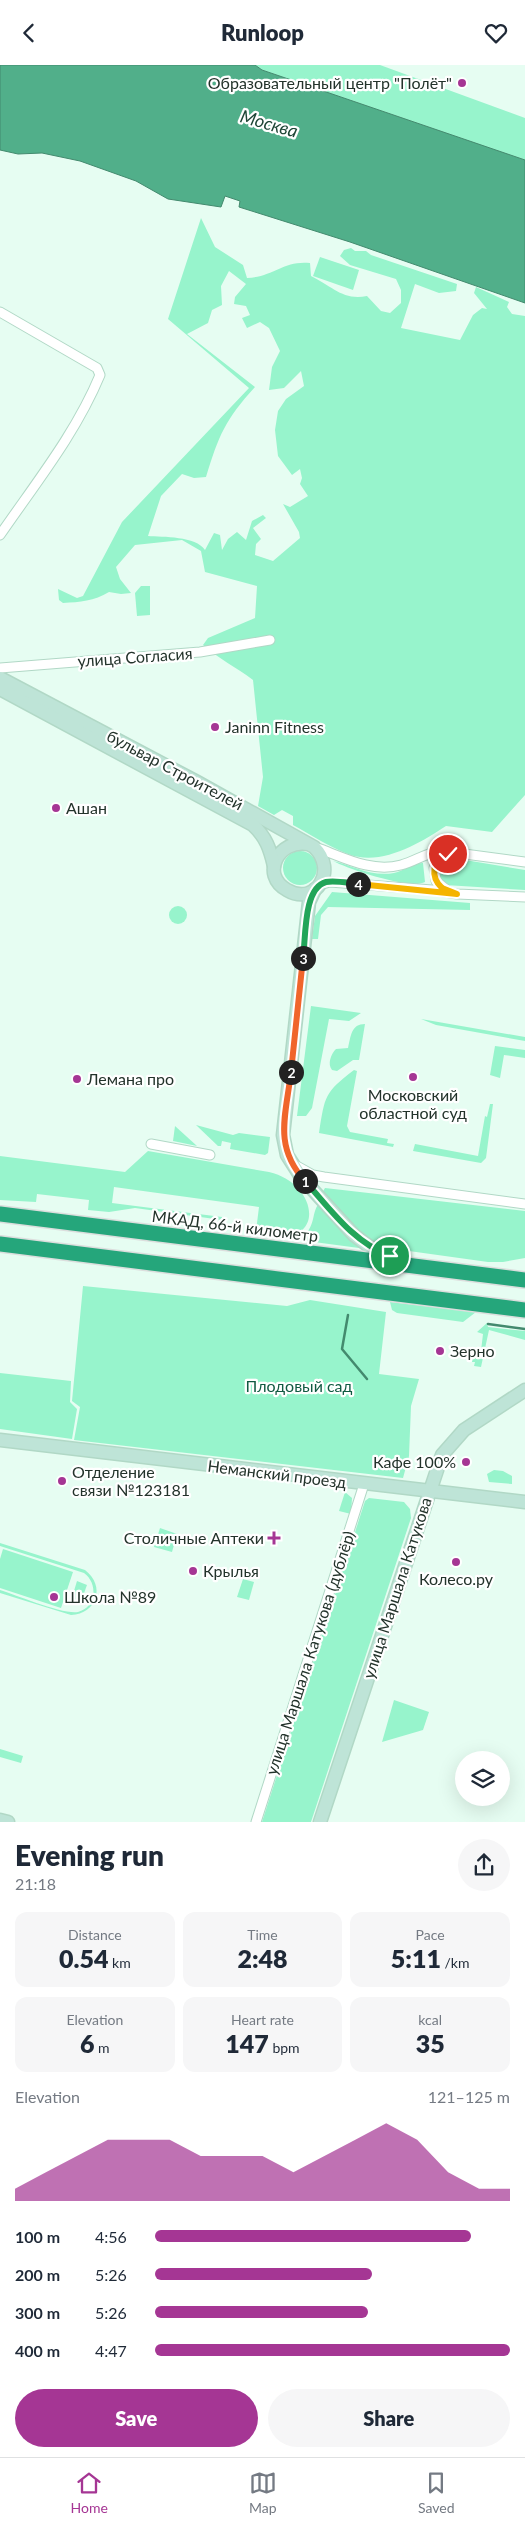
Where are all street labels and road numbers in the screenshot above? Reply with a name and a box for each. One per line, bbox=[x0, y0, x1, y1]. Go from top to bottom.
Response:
street label: улица Согласия bbox=[77, 643, 193, 670]
street label: бульвар Строителей bbox=[104, 726, 247, 813]
street label: МКАД, 66-й километр bbox=[151, 1206, 319, 1245]
street label: Неманский проезд bbox=[207, 1456, 348, 1491]
street label: улица Маршала Катукова bbox=[358, 1495, 435, 1681]
street label: улица Маршала Катукова (дублёр) bbox=[261, 1529, 358, 1777]

